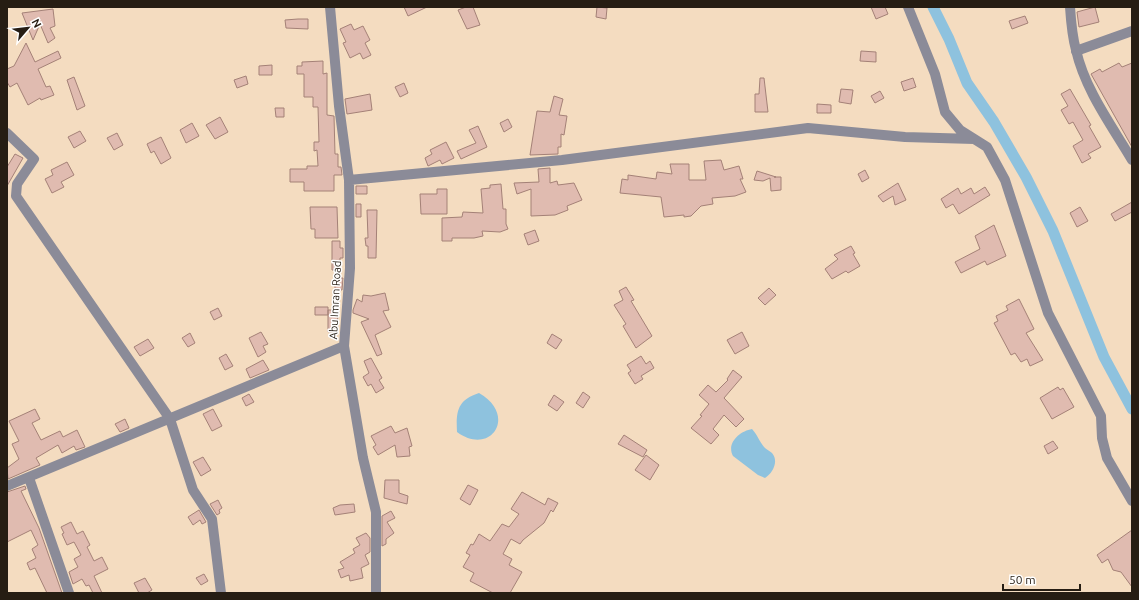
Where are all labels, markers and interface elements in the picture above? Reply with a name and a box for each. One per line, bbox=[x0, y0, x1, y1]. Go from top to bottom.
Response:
north arrow bbox=[8, 8, 48, 48]
text: N bbox=[30, 17, 44, 30]
street label: Abu Imran Road bbox=[327, 260, 343, 340]
scale bar bbox=[1003, 566, 1080, 592]
text: 50 m bbox=[1009, 573, 1036, 586]

